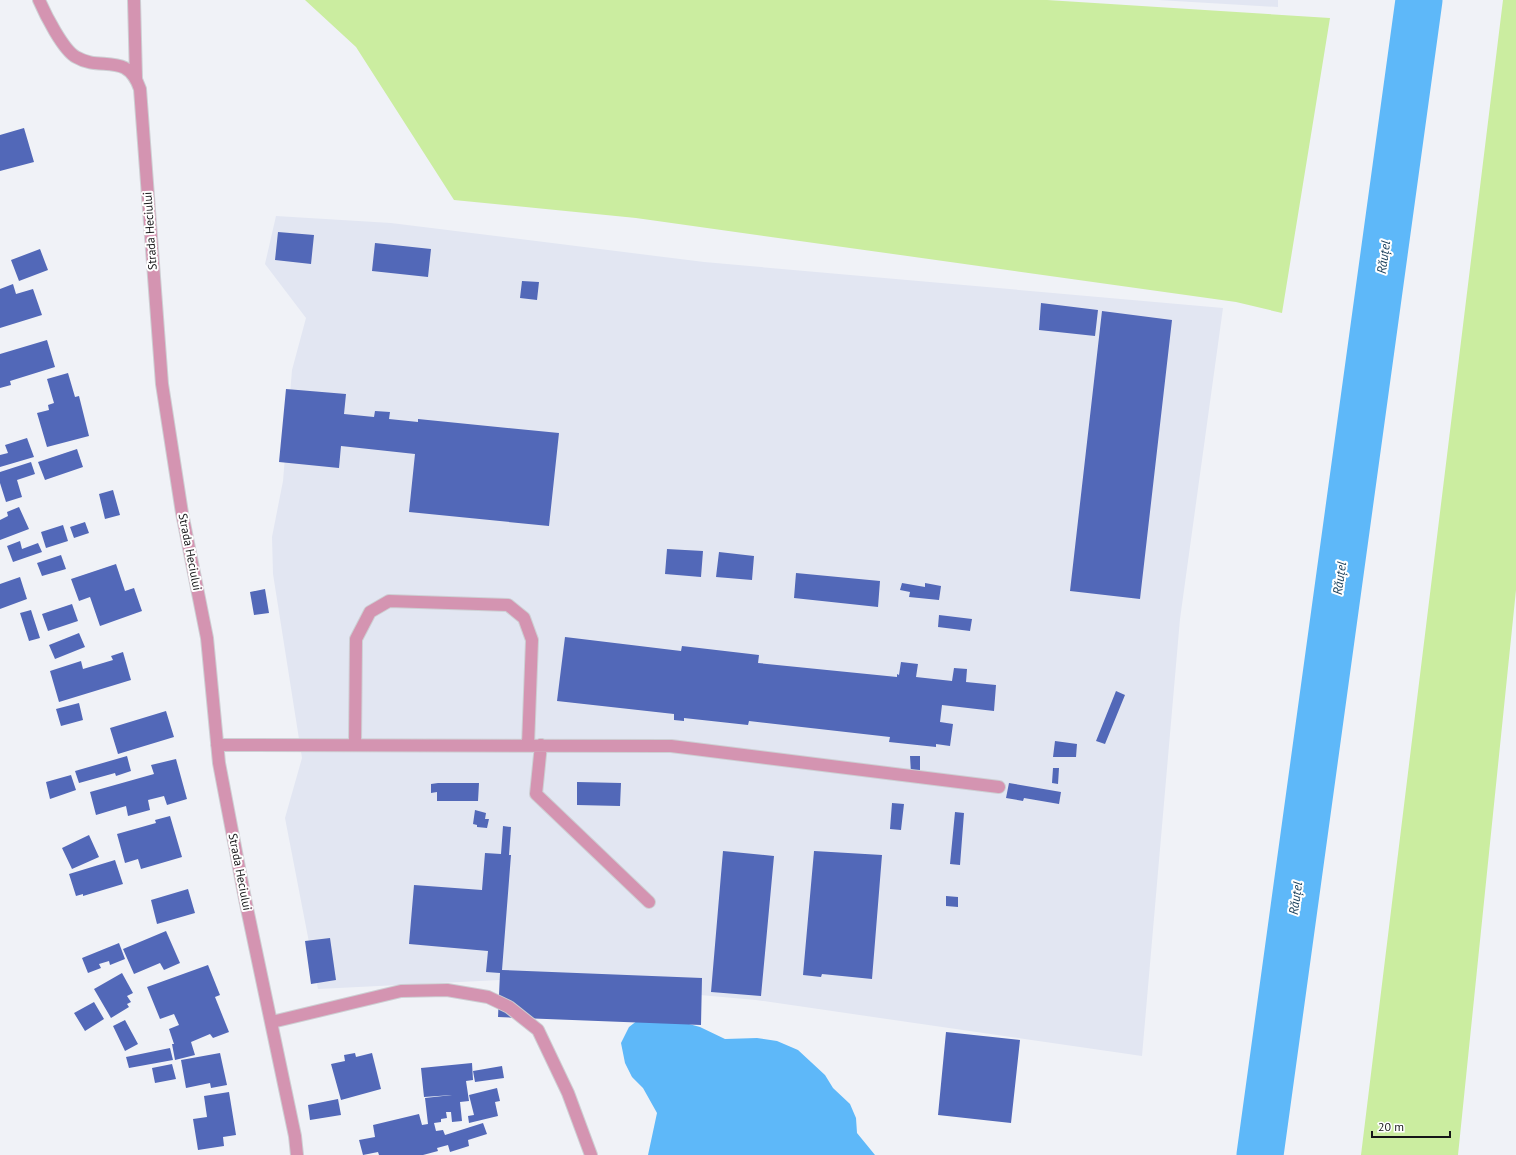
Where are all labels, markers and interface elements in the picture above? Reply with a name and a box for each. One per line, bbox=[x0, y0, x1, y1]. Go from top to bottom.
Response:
street label: Strada Heciului bbox=[139, 191, 160, 271]
water label: Răuțel bbox=[1373, 239, 1394, 275]
street label: Strada Heciului bbox=[176, 512, 205, 592]
water label: Răuțel bbox=[1329, 560, 1350, 596]
street label: Strada Heciului bbox=[226, 832, 255, 912]
water label: Răuțel bbox=[1285, 880, 1306, 916]
scale bar bbox=[1372, 1113, 1450, 1139]
text: 20 m bbox=[1378, 1119, 1404, 1134]

